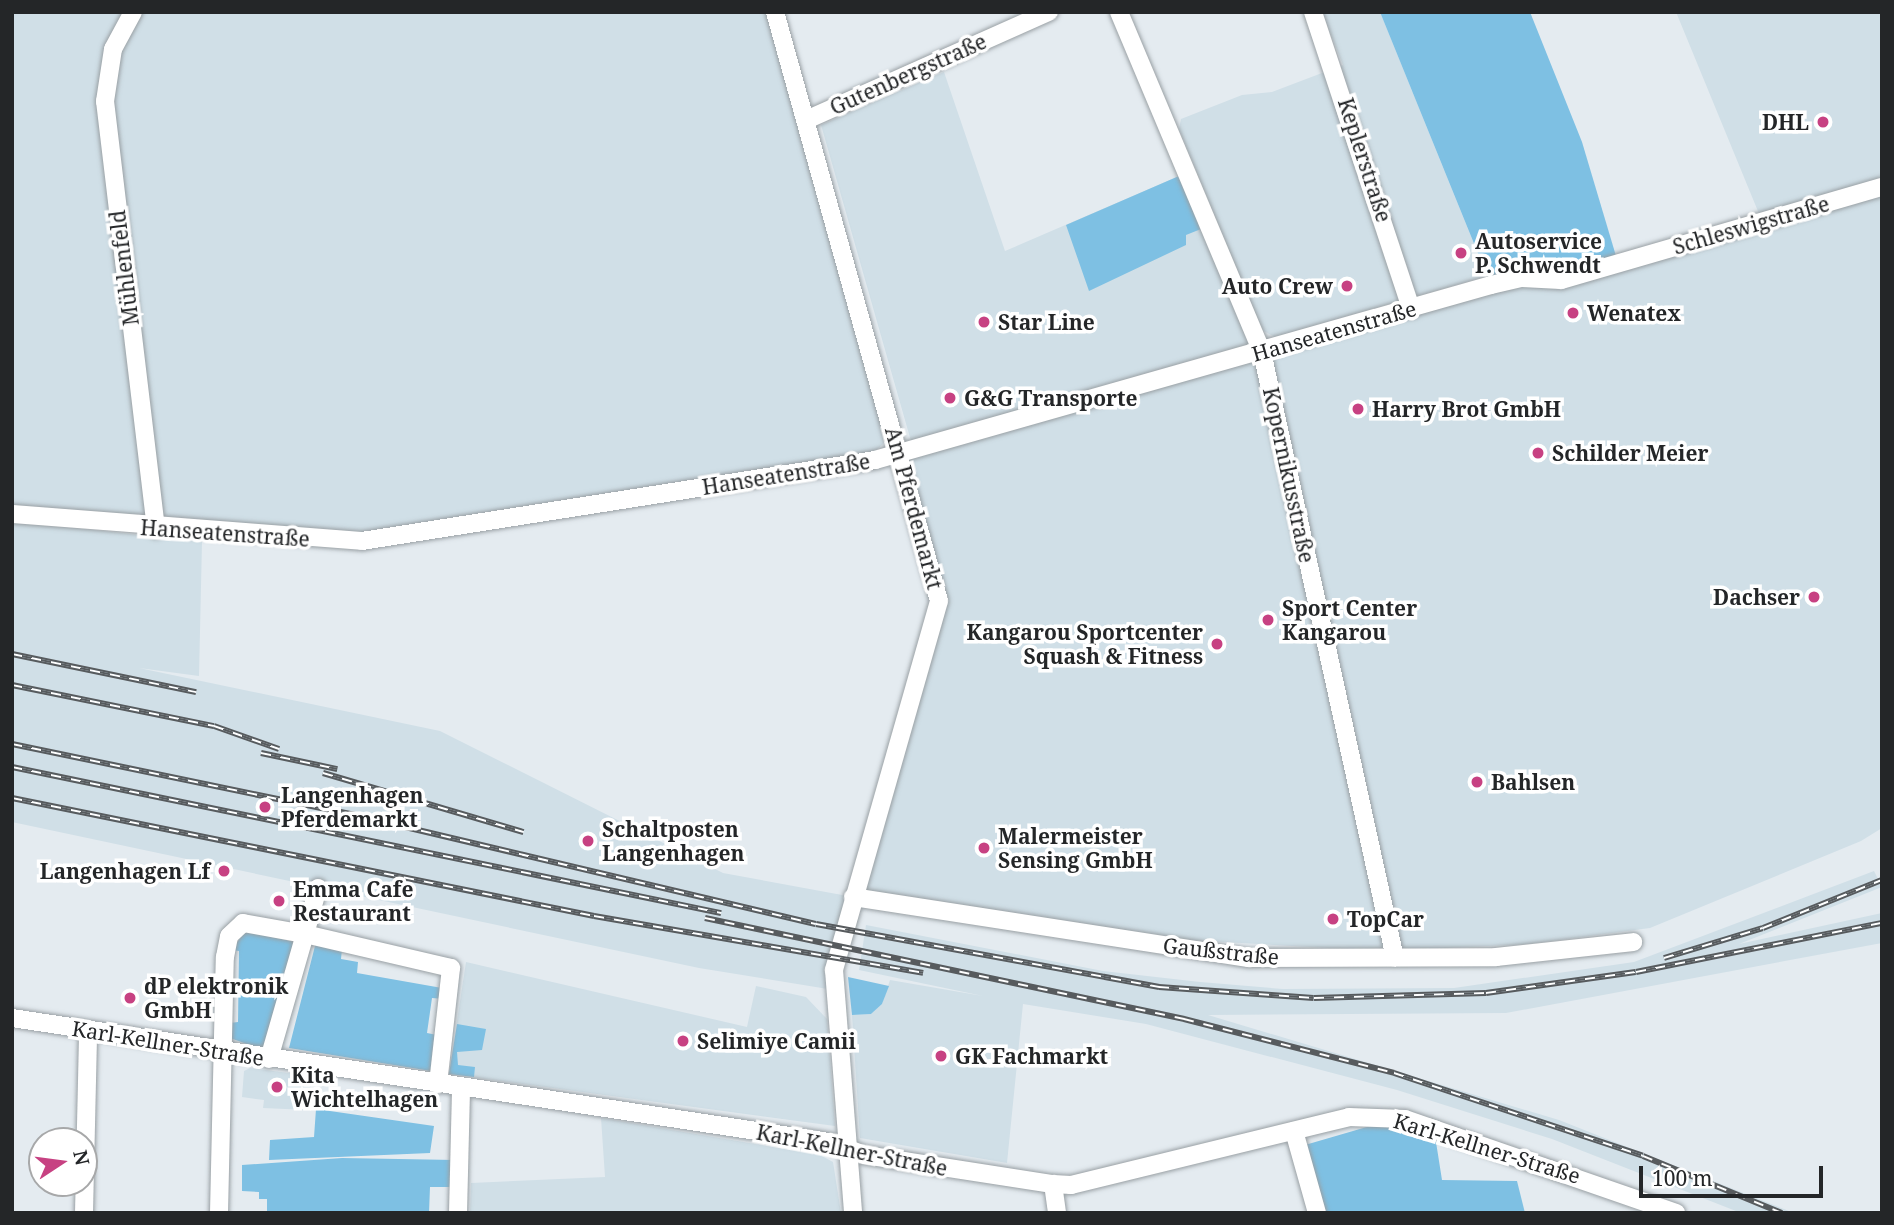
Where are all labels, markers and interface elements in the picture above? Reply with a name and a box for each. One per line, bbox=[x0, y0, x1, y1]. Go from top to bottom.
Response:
street label: Gutenbergstraße bbox=[826, 28, 990, 120]
street label: Keplerstraße bbox=[1333, 95, 1397, 225]
place label: DHL bbox=[1762, 109, 1809, 135]
marker: DHL bbox=[1815, 114, 1831, 130]
street label: Schleswigstraße bbox=[1670, 191, 1832, 259]
street label: Mühlenfeld bbox=[104, 209, 144, 327]
place label: Autoservice P. Schwendt bbox=[1475, 228, 1602, 278]
marker: Autoservice P. Schwendt bbox=[1453, 245, 1469, 261]
place label: Auto Crew bbox=[1222, 273, 1333, 299]
marker: Auto Crew bbox=[1339, 278, 1355, 294]
street label: Hanseatenstraße bbox=[1249, 296, 1419, 366]
place label: Wenatex bbox=[1587, 300, 1681, 326]
marker: Wenatex bbox=[1565, 305, 1581, 321]
place label: Star Line bbox=[998, 309, 1095, 335]
marker: Star Line bbox=[976, 314, 992, 330]
place label: G&G Transporte bbox=[964, 385, 1138, 411]
street label: Kopernikusstraße bbox=[1258, 385, 1320, 565]
marker: G&G Transporte bbox=[942, 390, 958, 406]
place label: Harry Brot GmbH bbox=[1372, 396, 1561, 422]
marker: Harry Brot GmbH bbox=[1350, 401, 1366, 417]
street label: Am Pferdemarkt bbox=[880, 424, 948, 592]
place label: Schilder Meier bbox=[1552, 440, 1708, 466]
marker: Schilder Meier bbox=[1530, 445, 1546, 461]
street label: Hanseatenstraße bbox=[700, 448, 872, 500]
street label: Hanseatenstraße bbox=[139, 515, 311, 551]
place label: Dachser bbox=[1713, 584, 1800, 610]
marker: Dachser bbox=[1806, 589, 1822, 605]
place label: Sport Center Kangarou bbox=[1282, 595, 1417, 645]
marker: Sport Center Kangarou bbox=[1260, 612, 1276, 628]
place label: Kangarou Sportcenter Squash & Fitness bbox=[967, 619, 1203, 669]
marker: Kangarou Sportcenter Squash & Fitness bbox=[1209, 636, 1225, 652]
place label: Bahlsen bbox=[1491, 769, 1575, 795]
marker: Bahlsen bbox=[1469, 774, 1485, 790]
place label: Langenhagen Pferdemarkt bbox=[281, 782, 424, 832]
marker: Langenhagen Pferdemarkt bbox=[255, 797, 275, 817]
place label: Schaltposten Langenhagen bbox=[602, 816, 745, 866]
place label: Malermeister Sensing GmbH bbox=[998, 823, 1153, 873]
marker: Schaltposten Langenhagen bbox=[580, 833, 596, 849]
marker: Malermeister Sensing GmbH bbox=[976, 840, 992, 856]
place label: Langenhagen Lf bbox=[40, 858, 210, 884]
marker: Langenhagen Lf bbox=[216, 863, 232, 879]
place label: Emma Cafe Restaurant bbox=[293, 876, 413, 926]
marker: Emma Cafe Restaurant bbox=[271, 893, 287, 909]
place label: TopCar bbox=[1347, 906, 1424, 932]
marker: TopCar bbox=[1325, 911, 1341, 927]
street label: Gaußstraße bbox=[1162, 932, 1280, 970]
place label: dP elektronik GmbH bbox=[144, 973, 288, 1023]
marker: dP elektronik GmbH bbox=[122, 990, 138, 1006]
street label: Karl-Kellner-Straße bbox=[70, 1015, 266, 1071]
place label: Selimiye Camii bbox=[697, 1028, 856, 1054]
marker: Selimiye Camii bbox=[675, 1033, 691, 1049]
place label: GK Fachmarkt bbox=[955, 1043, 1108, 1069]
marker: GK Fachmarkt bbox=[933, 1048, 949, 1064]
place label: Kita Wichtelhagen bbox=[291, 1062, 438, 1112]
marker: Kita Wichtelhagen bbox=[269, 1079, 285, 1095]
street label: Karl-Kellner-Straße bbox=[1391, 1108, 1583, 1188]
street label: Karl-Kellner-Straße bbox=[754, 1119, 950, 1181]
north arrow bbox=[28, 1127, 98, 1197]
text: N bbox=[67, 1147, 96, 1168]
scale bar bbox=[1642, 1152, 1826, 1196]
text: 100 m bbox=[1652, 1164, 1713, 1192]

